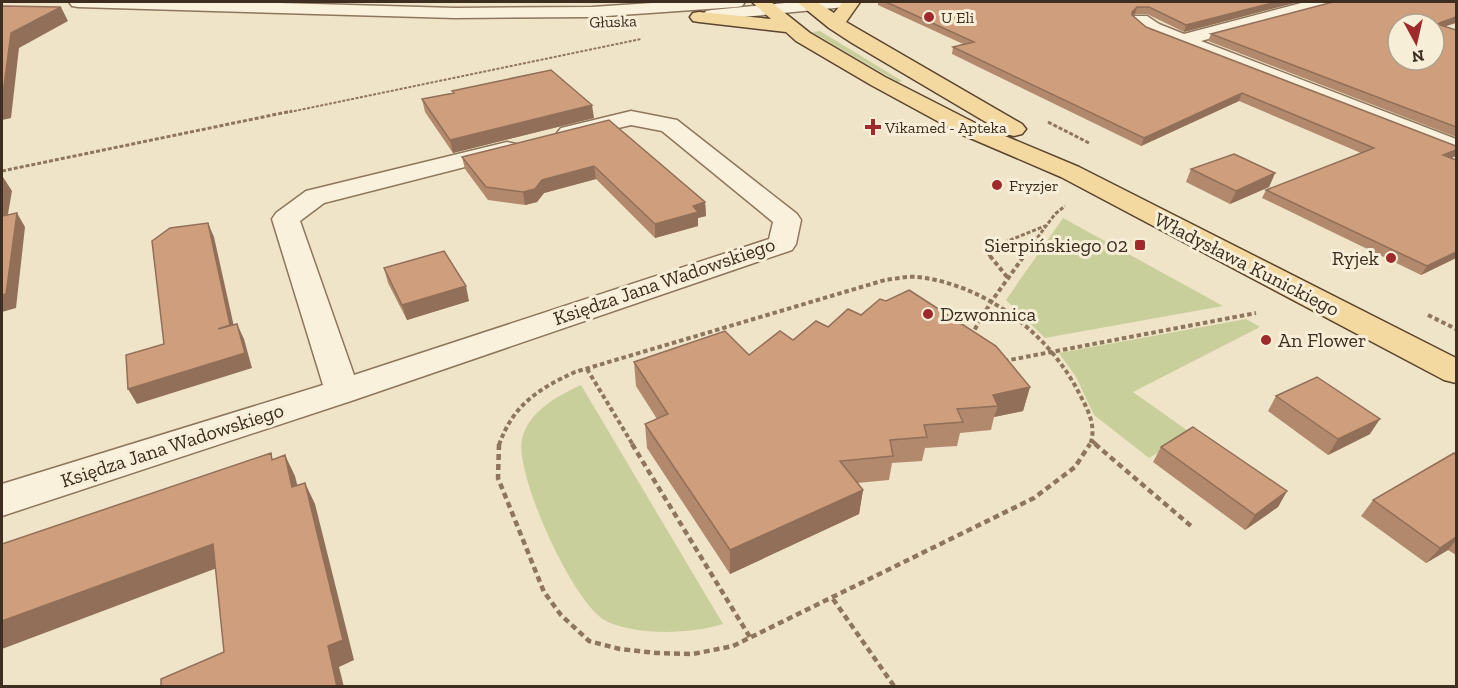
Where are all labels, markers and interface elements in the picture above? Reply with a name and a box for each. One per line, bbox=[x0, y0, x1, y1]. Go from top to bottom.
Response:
place label: U Eli bbox=[941, 8, 975, 27]
marker: U Eli bbox=[922, 10, 936, 24]
street label: Głuska bbox=[589, 11, 637, 32]
north arrow bbox=[1386, 12, 1446, 72]
text: N bbox=[1411, 46, 1425, 67]
place label: Vikamed - Apteka bbox=[884, 118, 1007, 137]
marker: Vikamed - Apteka bbox=[866, 120, 880, 134]
place label: Fryzjer bbox=[1009, 176, 1059, 195]
marker: Fryzjer bbox=[990, 178, 1004, 192]
street label: Władysława Kunickiego bbox=[1151, 207, 1343, 321]
street label: Księdza Jana Wadowskiego bbox=[550, 232, 778, 330]
place label: Sierpińskiego 02 bbox=[984, 233, 1128, 257]
marker: Sierpińskiego 02 bbox=[1133, 238, 1147, 252]
place label: Ryjek bbox=[1332, 246, 1380, 270]
marker: Ryjek bbox=[1384, 251, 1398, 265]
place label: Dzwonnica bbox=[940, 302, 1036, 326]
marker: Dzwonnica bbox=[921, 307, 935, 321]
place label: An Flower bbox=[1278, 328, 1366, 352]
marker: An Flower bbox=[1259, 333, 1273, 347]
street label: Księdza Jana Wadowskiego bbox=[58, 398, 286, 492]

